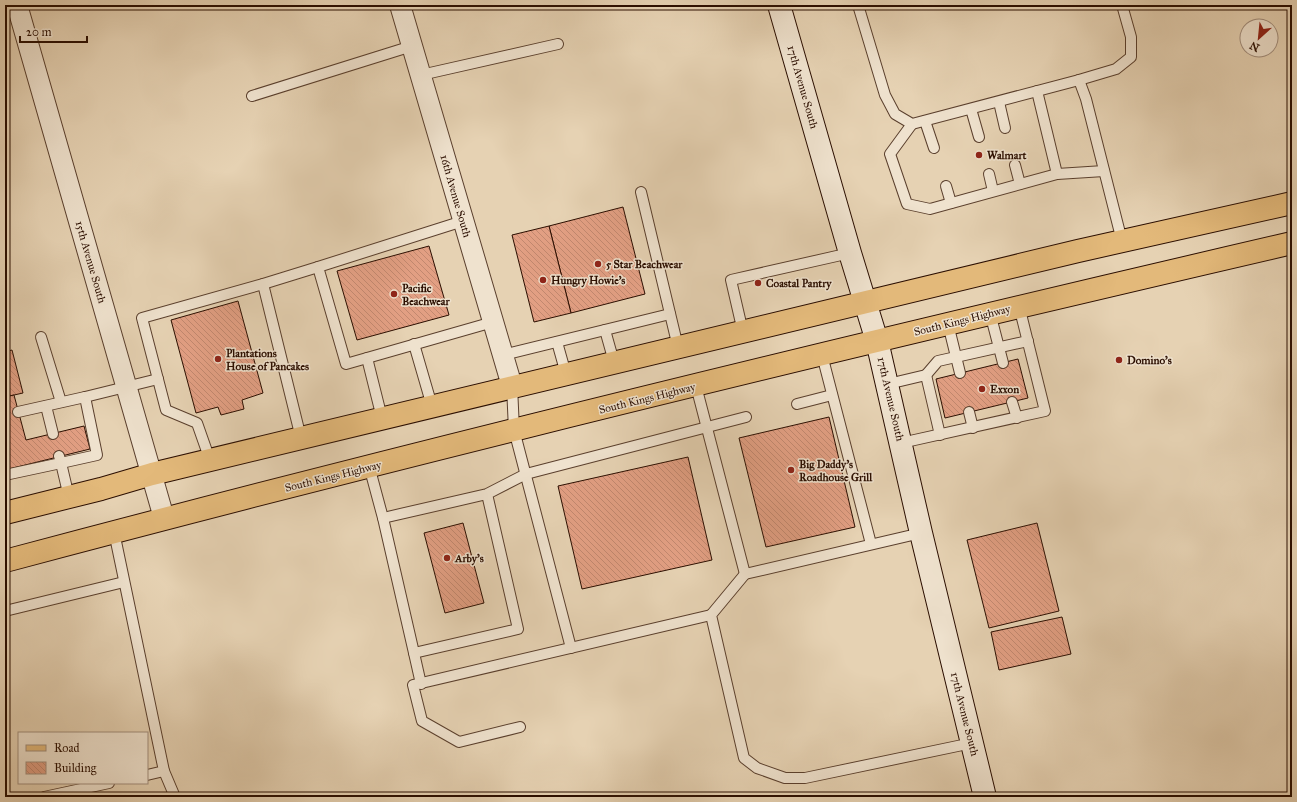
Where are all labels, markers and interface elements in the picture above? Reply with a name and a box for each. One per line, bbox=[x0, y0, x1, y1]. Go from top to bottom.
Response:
scale bar bbox=[20, 18, 87, 44]
north arrow bbox=[1239, 18, 1279, 58]
text: 20 m bbox=[26, 25, 52, 39]
text: N bbox=[1247, 38, 1262, 54]
street label: 17th Avenue South bbox=[784, 44, 821, 130]
place label: Walmart bbox=[987, 149, 1027, 162]
marker: Walmart bbox=[974, 150, 984, 160]
street label: 16th Avenue South bbox=[437, 153, 474, 239]
street label: 15th Avenue South bbox=[73, 220, 108, 305]
place label: 5 Star Beachwear bbox=[606, 258, 683, 271]
marker: 5 Star Beachwear bbox=[593, 259, 603, 269]
place label: Hungry Howie's bbox=[551, 274, 625, 288]
marker: Hungry Howie's bbox=[538, 275, 548, 285]
place label: Coastal Pantry bbox=[766, 277, 832, 291]
marker: Coastal Pantry bbox=[753, 278, 763, 288]
place label: Pacific Beachwear bbox=[402, 282, 450, 308]
marker: Pacific Beachwear bbox=[389, 289, 399, 299]
street label: South Kings Highway bbox=[913, 302, 1013, 339]
place label: Plantations House of Pancakes bbox=[226, 347, 309, 373]
marker: Plantations House of Pancakes bbox=[213, 354, 223, 364]
place label: Domino's bbox=[1127, 354, 1172, 367]
marker: Domino's bbox=[1114, 355, 1124, 365]
street label: 17th Avenue South bbox=[875, 356, 906, 442]
street label: South Kings Highway bbox=[598, 380, 698, 417]
place label: Exxon bbox=[990, 383, 1019, 396]
marker: Exxon bbox=[977, 384, 987, 394]
street label: South Kings Highway bbox=[284, 458, 384, 495]
place label: Big Daddy's Roadhouse Grill bbox=[799, 458, 873, 484]
marker: Big Daddy's Roadhouse Grill bbox=[786, 465, 796, 475]
place label: Arby's bbox=[454, 552, 484, 566]
marker: Arby's bbox=[442, 553, 452, 563]
street label: 17th Avenue South bbox=[948, 671, 981, 757]
legend bbox=[18, 732, 148, 784]
text: Road bbox=[54, 741, 80, 755]
text: Building bbox=[54, 761, 97, 776]

